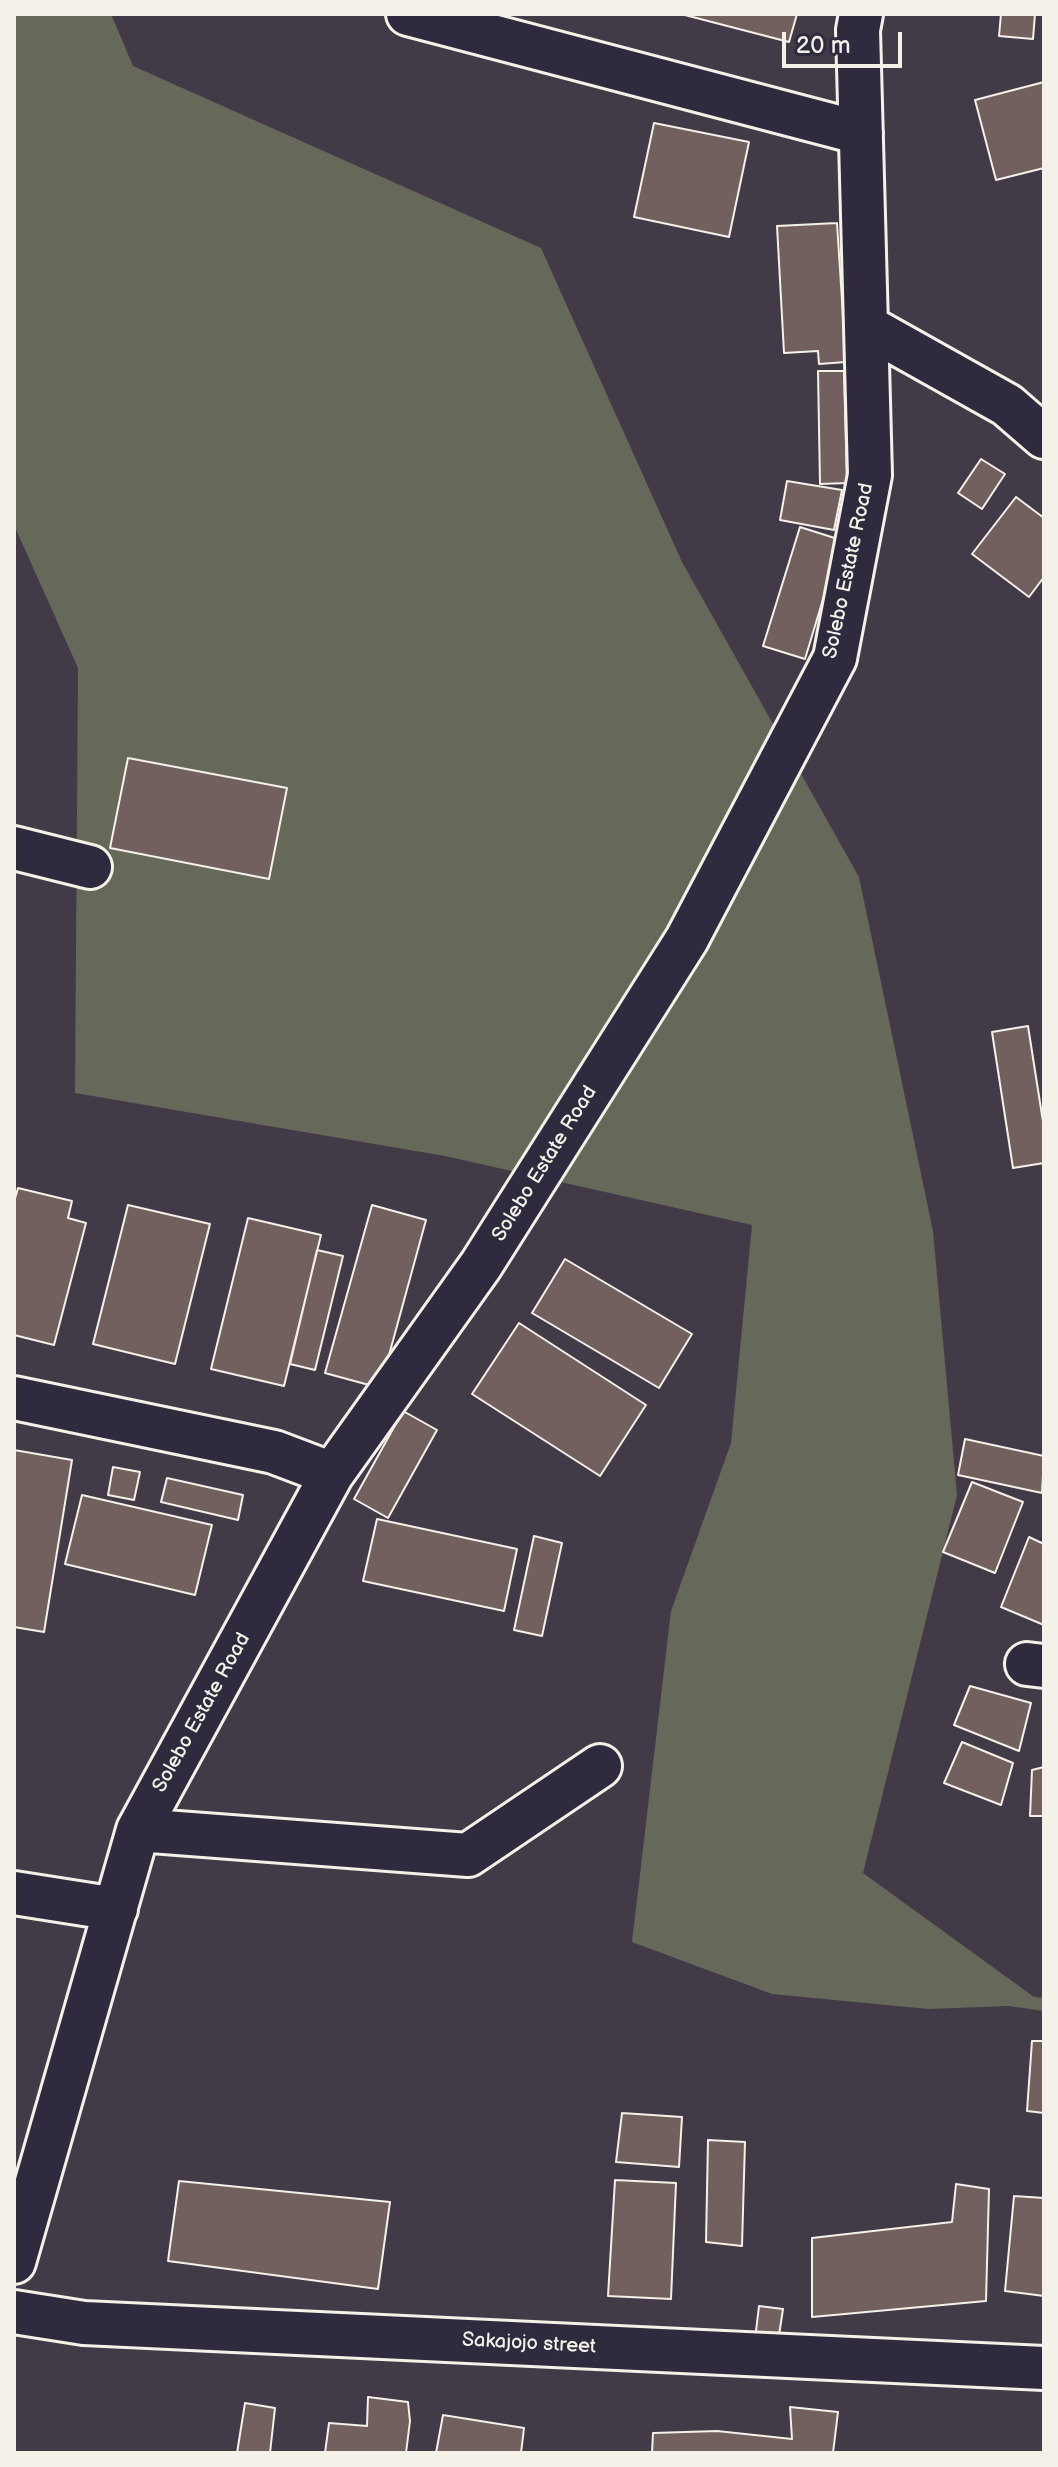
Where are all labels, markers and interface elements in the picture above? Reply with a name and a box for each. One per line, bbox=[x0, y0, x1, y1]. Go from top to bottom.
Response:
scale bar bbox=[786, 16, 906, 66]
text: 20 m bbox=[796, 31, 851, 60]
street label: Solebo Estate Road bbox=[819, 481, 879, 661]
street label: Solebo Estate Road bbox=[487, 1082, 603, 1246]
street label: Solebo Estate Road bbox=[148, 1629, 256, 1797]
street label: Sakajojo street bbox=[461, 2329, 597, 2359]

